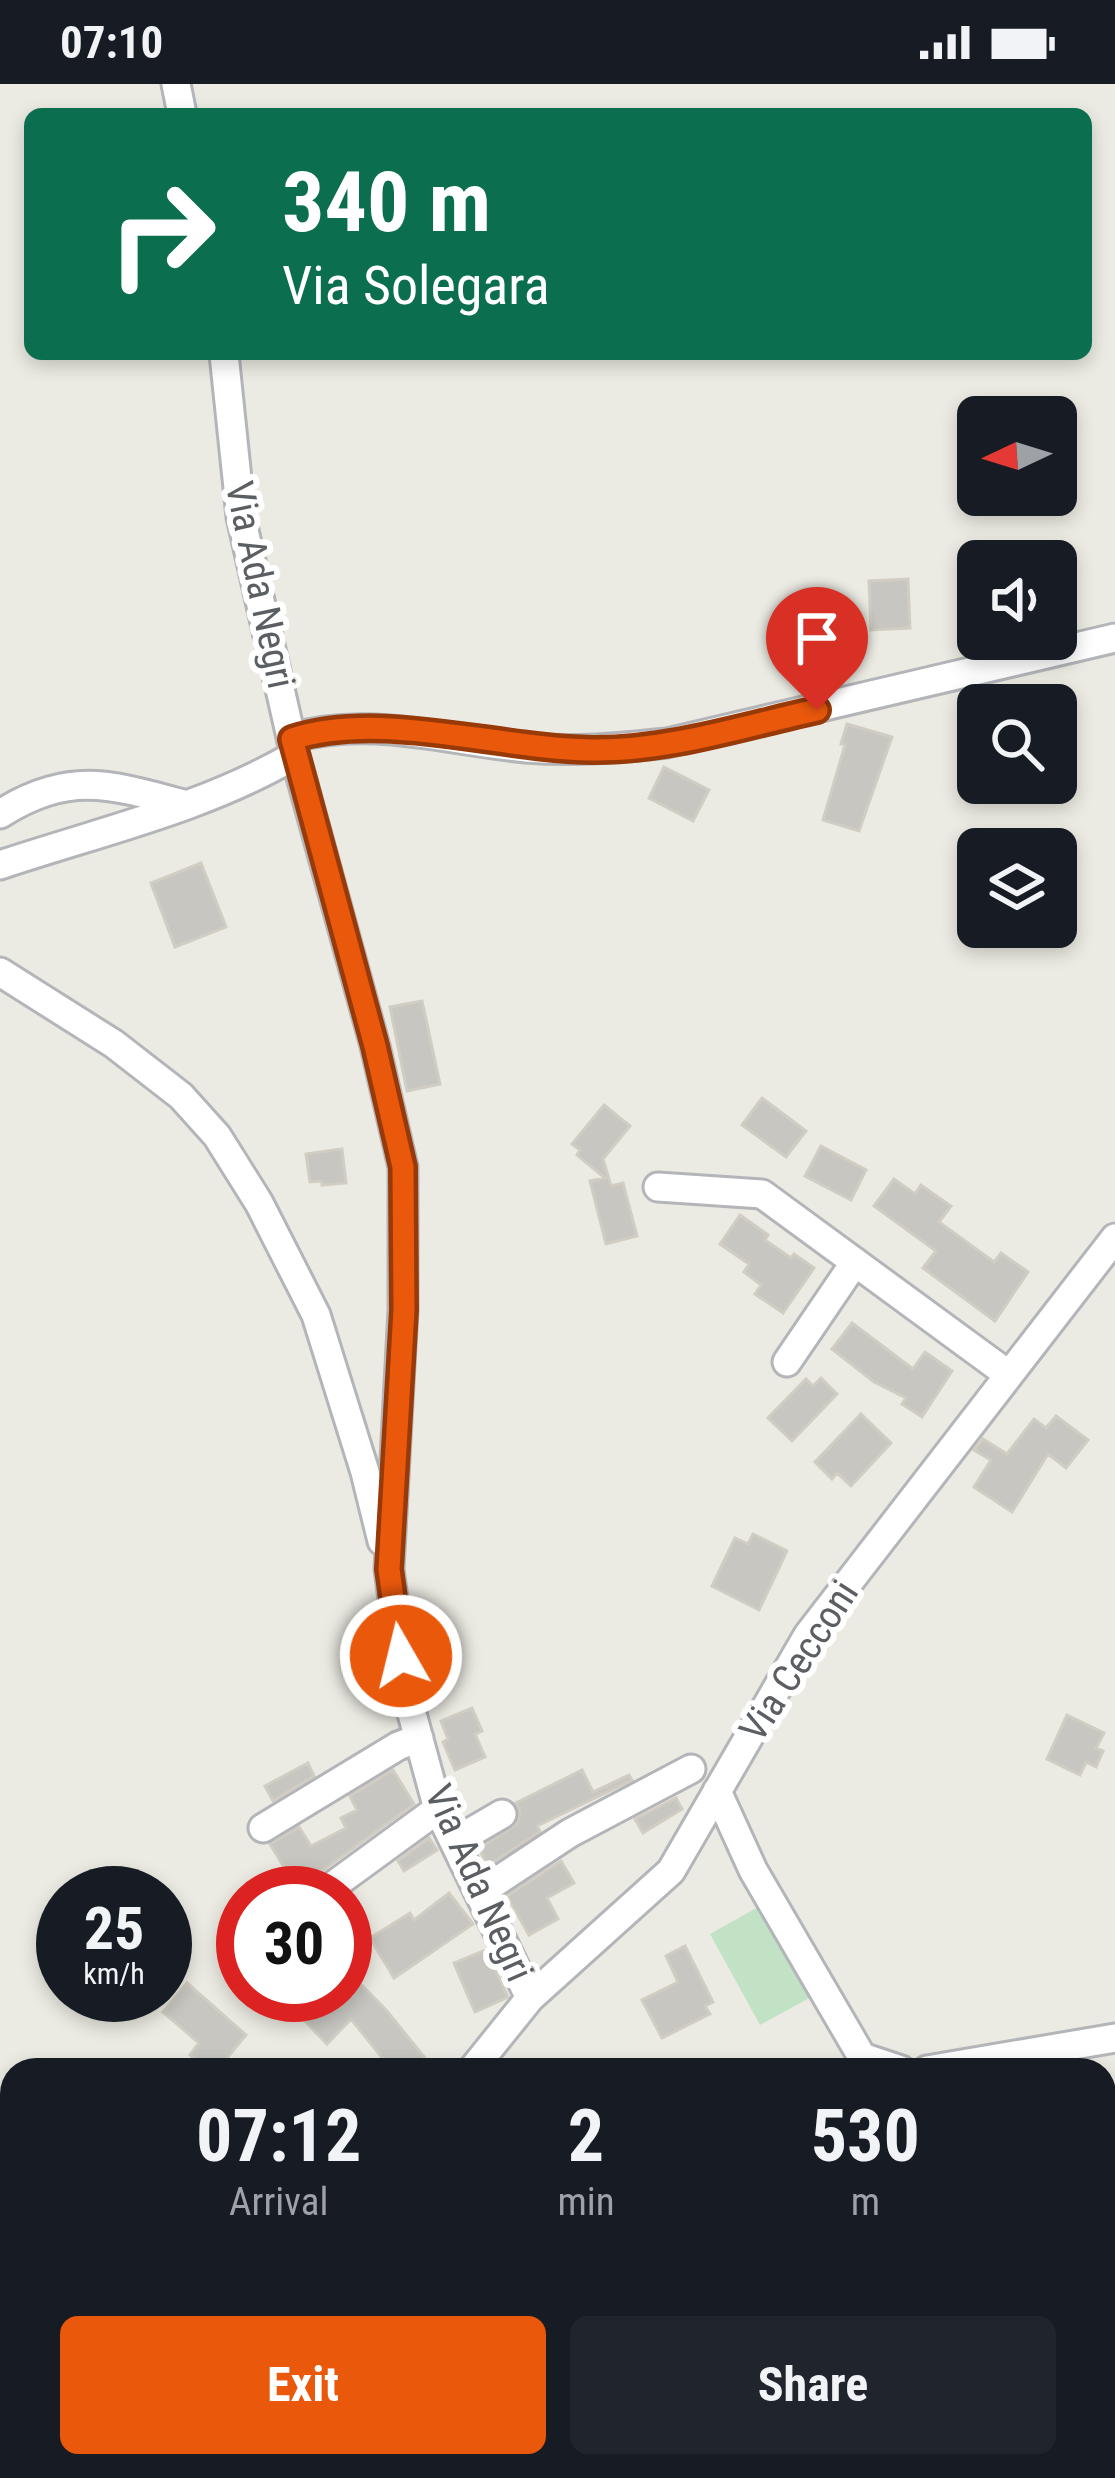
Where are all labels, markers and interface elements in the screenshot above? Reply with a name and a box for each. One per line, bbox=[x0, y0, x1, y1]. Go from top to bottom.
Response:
text: 07:10 bbox=[60, 16, 163, 69]
text: 340 m bbox=[282, 153, 491, 252]
icon: right bbox=[84, 156, 240, 312]
text: Via Solegara bbox=[282, 254, 550, 317]
north arrow bbox=[957, 396, 1077, 516]
map controls bbox=[957, 396, 1077, 948]
street label: Via Ada Negri bbox=[216, 477, 304, 693]
button: sound bbox=[957, 540, 1077, 660]
pin bbox=[766, 587, 868, 710]
icon: arrive bbox=[784, 605, 850, 671]
button: search bbox=[957, 684, 1077, 804]
button: layers bbox=[957, 828, 1077, 948]
street label: Via Cecconi bbox=[730, 1572, 868, 1750]
position arrow bbox=[338, 1593, 464, 1719]
street label: Via Ada Negri bbox=[415, 1778, 543, 1988]
speed limit sign: 30 bbox=[216, 1866, 372, 2022]
text: 25 bbox=[84, 1893, 144, 1964]
text: km/h bbox=[83, 1956, 145, 1991]
text: 07:12 bbox=[196, 2094, 361, 2179]
text: 2 bbox=[568, 2094, 604, 2179]
text: 530 bbox=[811, 2094, 920, 2179]
text: Arrival bbox=[229, 2179, 328, 2225]
text: min bbox=[557, 2179, 615, 2225]
text: m bbox=[851, 2179, 880, 2225]
button: Exit bbox=[60, 2316, 546, 2454]
button: Share bbox=[570, 2316, 1056, 2454]

